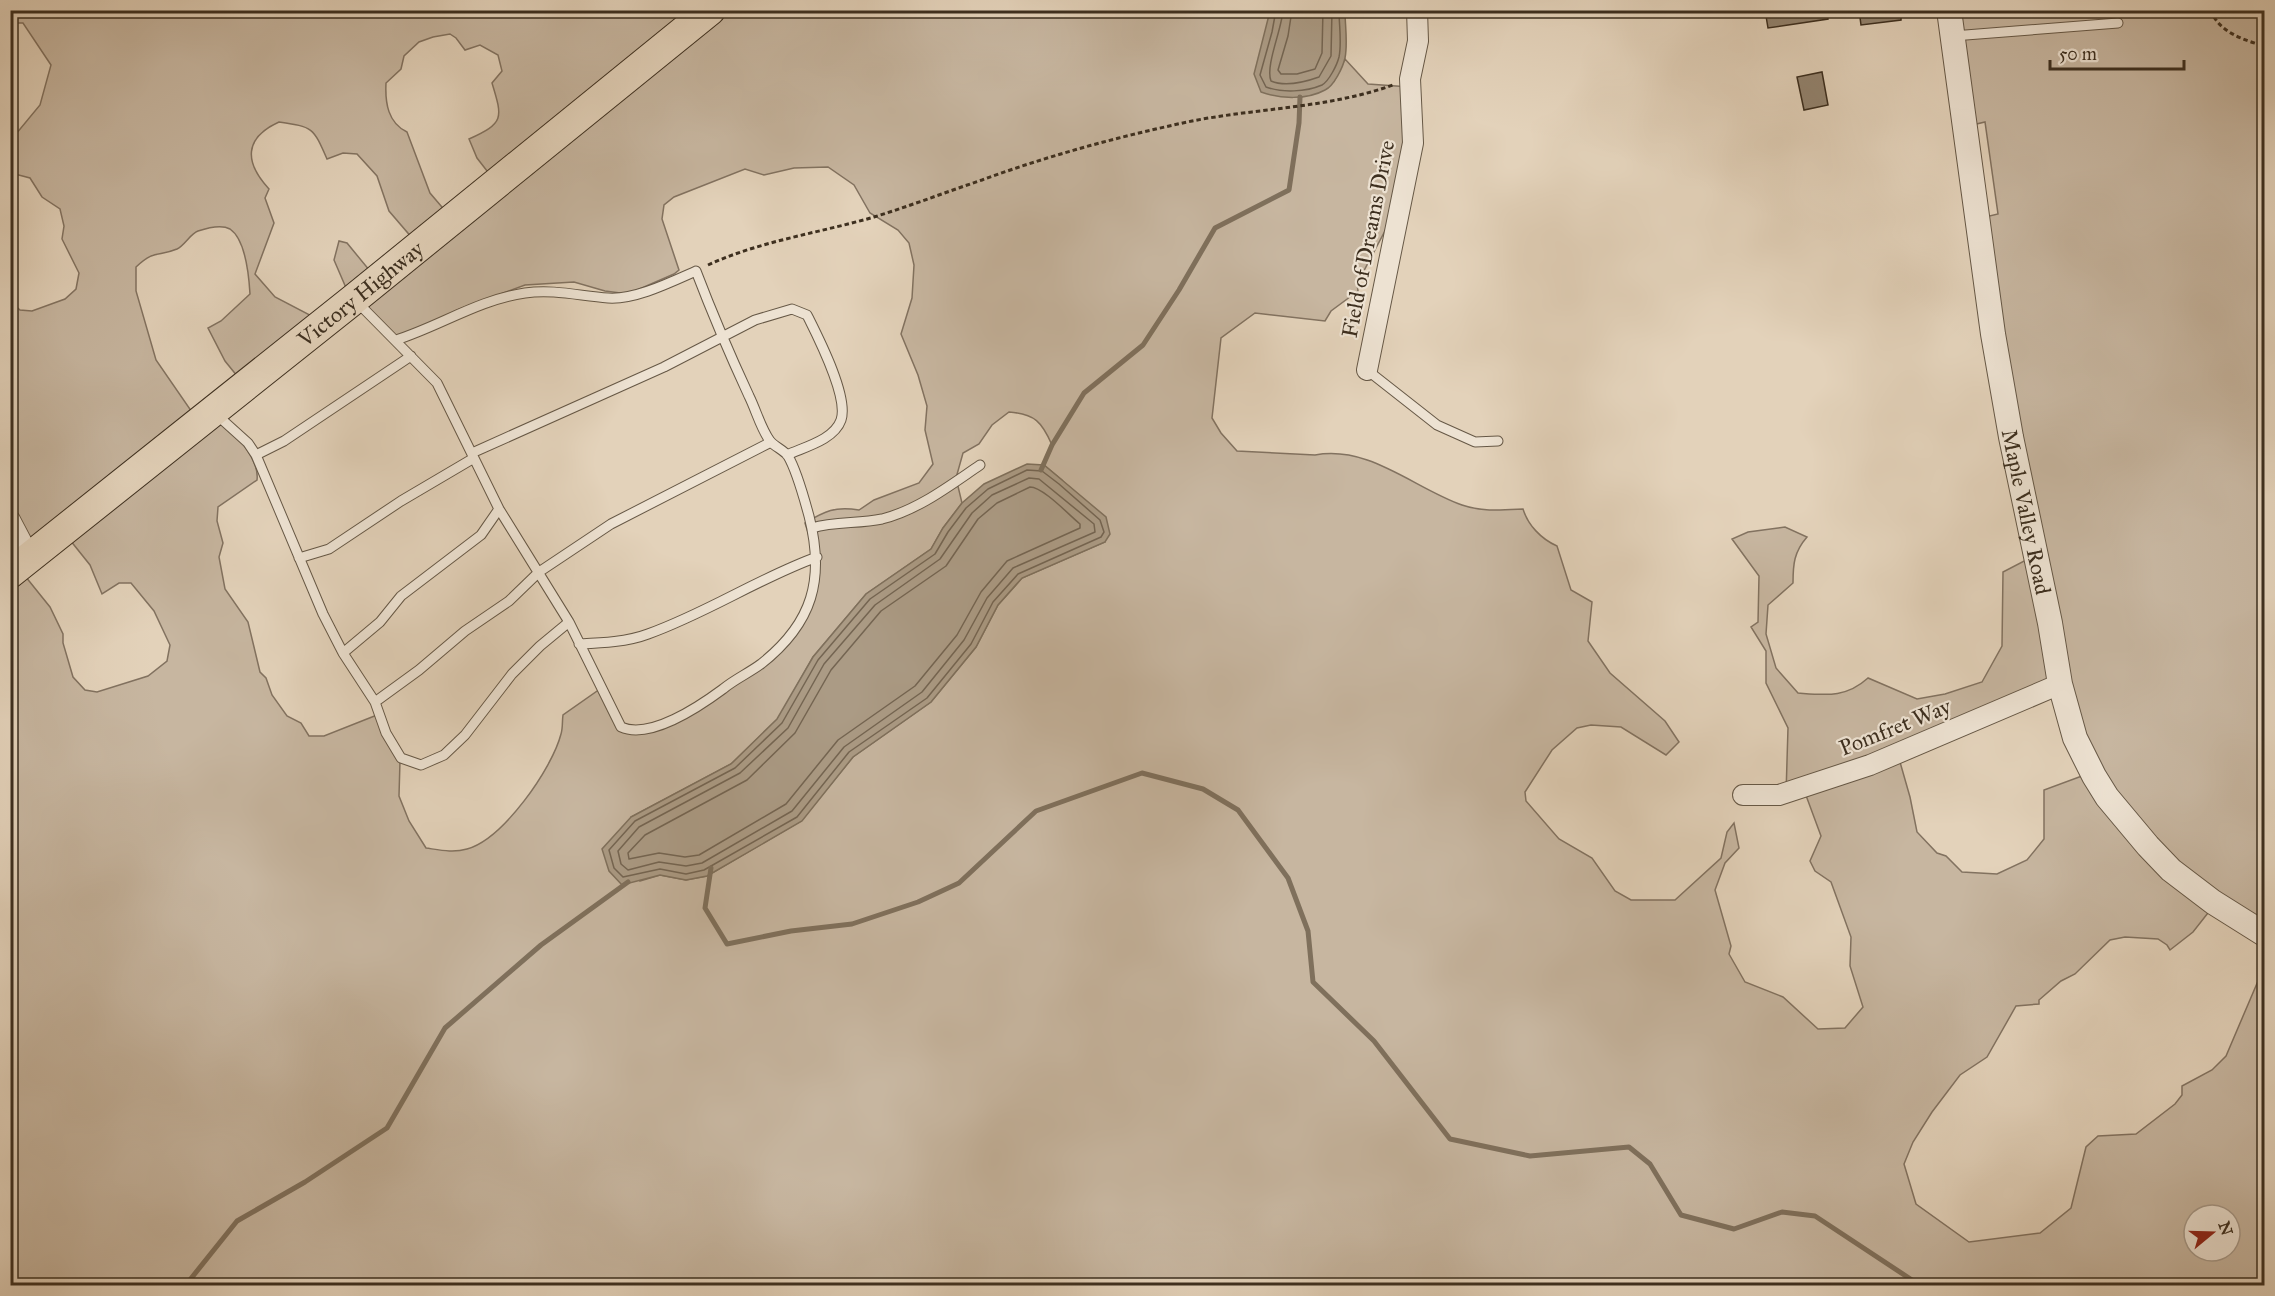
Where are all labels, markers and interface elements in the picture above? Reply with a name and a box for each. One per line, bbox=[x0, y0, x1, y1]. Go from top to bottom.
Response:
scale bar bbox=[2050, 33, 2184, 71]
text: 50 m bbox=[2059, 43, 2097, 65]
street label: Field of Dreams Drive bbox=[1336, 138, 1400, 340]
street label: Victory Highway bbox=[291, 234, 429, 353]
street label: Maple Valley Road bbox=[1996, 427, 2057, 597]
street label: Pomfret Way bbox=[1835, 692, 1955, 762]
north arrow bbox=[2182, 1203, 2242, 1263]
text: N bbox=[2215, 1219, 2237, 1238]

